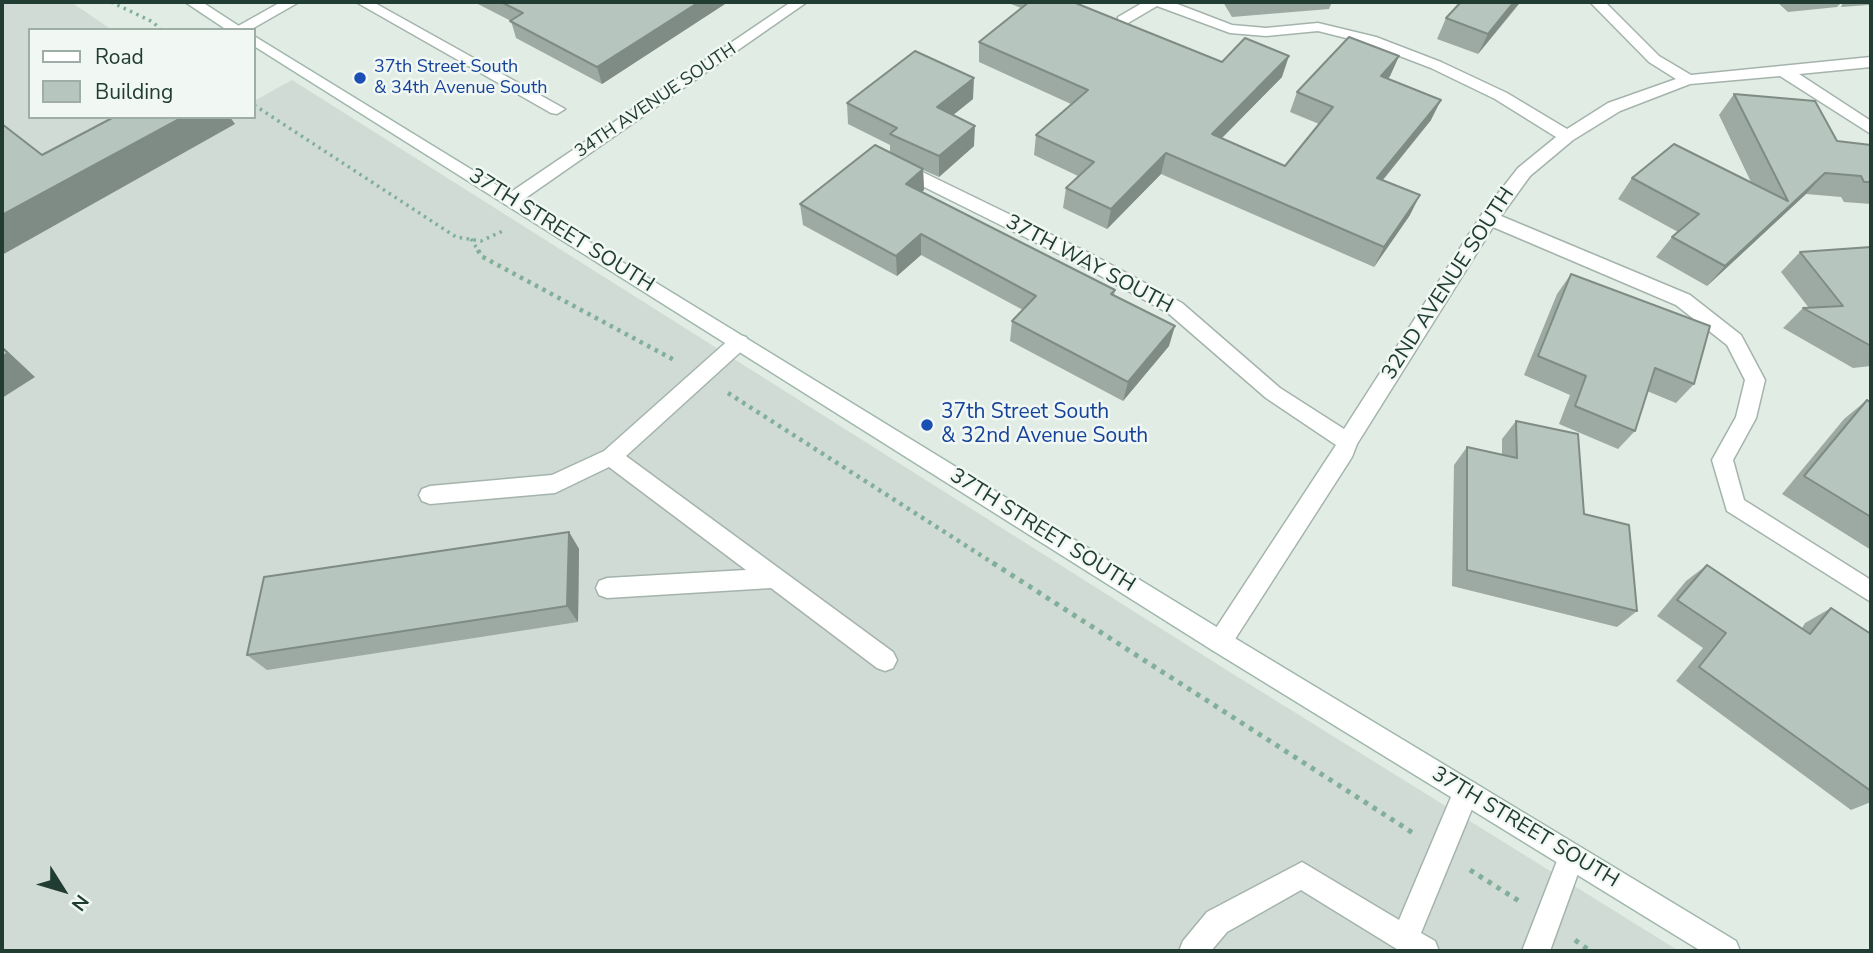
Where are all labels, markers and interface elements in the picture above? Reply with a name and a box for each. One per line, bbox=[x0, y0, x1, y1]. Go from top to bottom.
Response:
legend bbox=[28, 28, 256, 119]
street label: 34TH AVENUE SOUTH bbox=[571, 39, 741, 163]
text: Road bbox=[95, 43, 144, 71]
place label: 37th Street South & 34th Avenue South bbox=[374, 57, 547, 100]
marker: 37th Street South & 34th Avenue South bbox=[352, 70, 368, 86]
text: Building bbox=[95, 78, 173, 106]
street label: 37TH STREET SOUTH bbox=[464, 164, 658, 298]
street label: 32ND AVENUE SOUTH bbox=[1377, 183, 1521, 385]
street label: 37TH WAY SOUTH bbox=[1001, 210, 1177, 320]
place label: 37th Street South & 32nd Avenue South bbox=[941, 400, 1148, 450]
marker: 37th Street South & 32nd Avenue South bbox=[919, 417, 935, 433]
street label: 37TH STREET SOUTH bbox=[945, 464, 1139, 598]
street label: 37TH STREET SOUTH bbox=[1427, 762, 1623, 894]
north arrow bbox=[28, 855, 98, 925]
text: N bbox=[65, 889, 94, 916]

